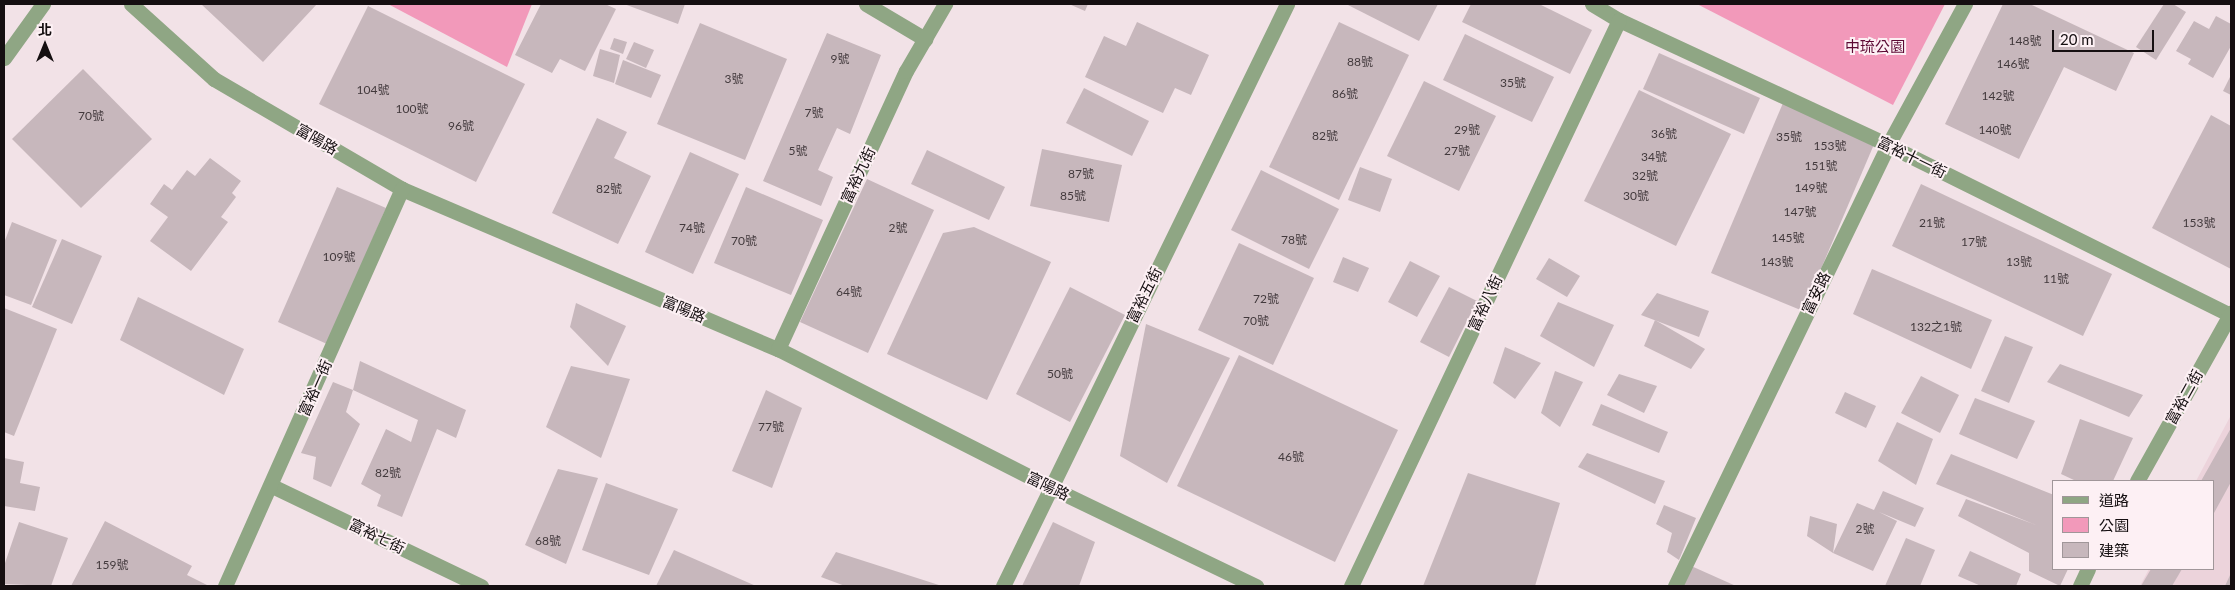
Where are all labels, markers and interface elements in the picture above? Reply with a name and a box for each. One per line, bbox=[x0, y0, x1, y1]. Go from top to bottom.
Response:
north arrow bbox=[20, 20, 70, 70]
scale bar bbox=[2055, 20, 2158, 52]
text: 北 bbox=[38, 21, 52, 38]
text: 20 m bbox=[2060, 30, 2094, 48]
house number: 148號 bbox=[2009, 34, 2041, 48]
park label: 中琉公園 bbox=[1845, 38, 1905, 56]
house number: 9號 bbox=[831, 52, 849, 66]
house number: 88號 bbox=[1347, 55, 1373, 69]
house number: 146號 bbox=[1997, 57, 2029, 71]
house number: 3號 bbox=[725, 72, 743, 86]
house number: 35號 bbox=[1500, 76, 1526, 90]
house number: 104號 bbox=[357, 83, 389, 97]
house number: 86號 bbox=[1332, 87, 1358, 101]
house number: 142號 bbox=[1982, 89, 2014, 103]
house number: 100號 bbox=[396, 102, 428, 116]
house number: 7號 bbox=[805, 106, 823, 120]
house number: 70號 bbox=[78, 109, 104, 123]
house number: 96號 bbox=[448, 119, 474, 133]
street label: 富陽路 bbox=[293, 120, 341, 158]
house number: 29號 bbox=[1454, 123, 1480, 137]
house number: 140號 bbox=[1979, 123, 2011, 137]
house number: 36號 bbox=[1651, 127, 1677, 141]
house number: 82號 bbox=[1312, 129, 1338, 143]
house number: 35號 bbox=[1776, 130, 1802, 144]
street label: 富裕十一街 bbox=[1874, 132, 1950, 182]
house number: 153號 bbox=[1814, 139, 1846, 153]
house number: 5號 bbox=[789, 144, 807, 158]
street label: 富裕九街 bbox=[837, 144, 879, 206]
house number: 27號 bbox=[1444, 144, 1470, 158]
house number: 34號 bbox=[1641, 150, 1667, 164]
house number: 151號 bbox=[1805, 159, 1837, 173]
house number: 87號 bbox=[1068, 167, 1094, 181]
house number: 32號 bbox=[1632, 169, 1658, 183]
house number: 149號 bbox=[1795, 181, 1827, 195]
house number: 82號 bbox=[596, 182, 622, 196]
house number: 85號 bbox=[1060, 189, 1086, 203]
house number: 30號 bbox=[1623, 189, 1649, 203]
house number: 147號 bbox=[1784, 205, 1816, 219]
house number: 21號 bbox=[1919, 216, 1945, 230]
house number: 153號 bbox=[2183, 216, 2215, 230]
house number: 74號 bbox=[679, 221, 705, 235]
house number: 2號 bbox=[889, 221, 907, 235]
house number: 145號 bbox=[1772, 231, 1804, 245]
house number: 78號 bbox=[1281, 233, 1307, 247]
house number: 70號 bbox=[731, 234, 757, 248]
house number: 17號 bbox=[1961, 235, 1987, 249]
house number: 109號 bbox=[323, 250, 355, 264]
house number: 143號 bbox=[1761, 255, 1793, 269]
house number: 13號 bbox=[2006, 255, 2032, 269]
street label: 富裕五街 bbox=[1123, 264, 1165, 326]
street label: 富安路 bbox=[1798, 269, 1834, 317]
street label: 富裕八街 bbox=[1464, 272, 1506, 334]
house number: 11號 bbox=[2043, 272, 2069, 286]
house number: 64號 bbox=[836, 285, 862, 299]
street label: 富陽路 bbox=[660, 292, 708, 326]
house number: 72號 bbox=[1253, 292, 1279, 306]
house number: 70號 bbox=[1243, 314, 1269, 328]
house number: 132之1號 bbox=[1910, 320, 1962, 334]
street label: 富裕一街 bbox=[295, 357, 335, 419]
street label: 富裕二街 bbox=[2162, 366, 2206, 428]
house number: 50號 bbox=[1047, 367, 1073, 381]
house number: 77號 bbox=[758, 420, 784, 434]
house number: 46號 bbox=[1278, 450, 1304, 464]
house number: 82號 bbox=[375, 466, 401, 480]
street label: 富陽路 bbox=[1024, 468, 1072, 504]
legend bbox=[2052, 480, 2215, 570]
text: 道路 bbox=[2099, 491, 2129, 509]
street label: 富裕七街 bbox=[346, 515, 408, 557]
text: 公園 bbox=[2099, 516, 2129, 534]
house number: 2號 bbox=[1856, 522, 1874, 536]
house number: 68號 bbox=[535, 534, 561, 548]
text: 建築 bbox=[2099, 541, 2129, 559]
house number: 159號 bbox=[96, 558, 128, 572]

